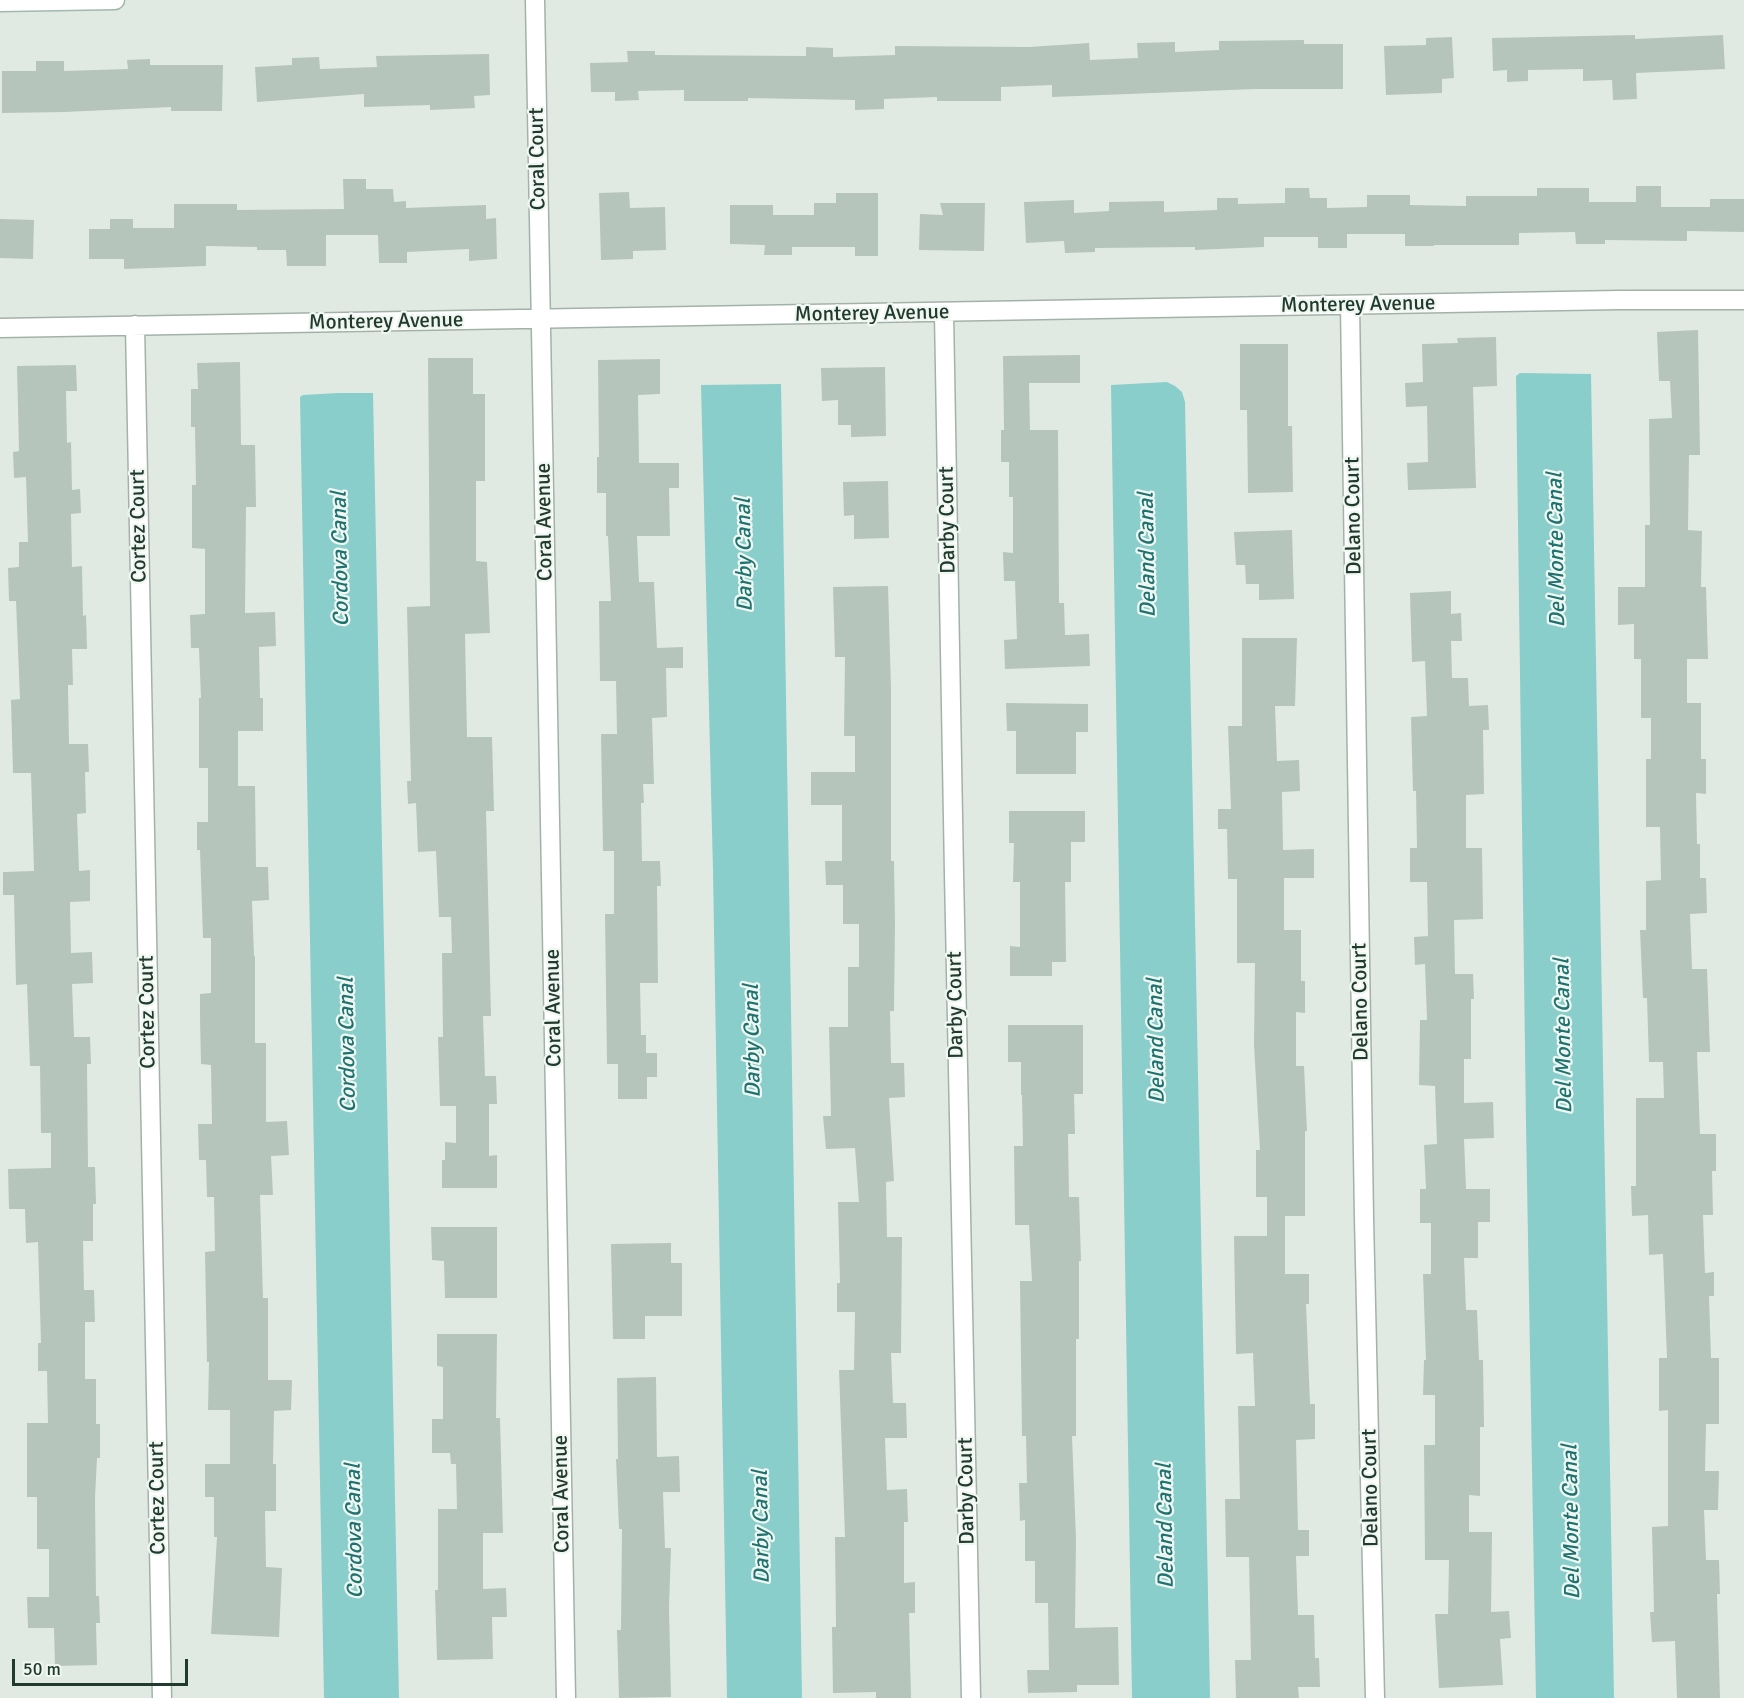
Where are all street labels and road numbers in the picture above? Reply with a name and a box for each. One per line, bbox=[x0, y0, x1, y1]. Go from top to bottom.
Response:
street label: Coral Court bbox=[525, 107, 551, 211]
street label: Monterey Avenue bbox=[1280, 291, 1436, 319]
street label: Monterey Avenue bbox=[794, 300, 950, 328]
street label: Monterey Avenue bbox=[308, 308, 464, 336]
street label: Delano Court bbox=[1340, 457, 1368, 575]
street label: Coral Avenue bbox=[531, 463, 559, 581]
street label: Darby Court bbox=[934, 466, 962, 574]
street label: Cortez Court bbox=[125, 469, 153, 583]
street label: Delano Court bbox=[1347, 943, 1375, 1061]
street label: Coral Avenue bbox=[540, 949, 568, 1067]
street label: Darby Court bbox=[942, 951, 970, 1059]
street label: Cortez Court bbox=[134, 955, 162, 1069]
street label: Delano Court bbox=[1357, 1429, 1385, 1547]
street label: Coral Avenue bbox=[548, 1435, 576, 1553]
street label: Darby Court bbox=[953, 1437, 981, 1545]
street label: Cortez Court bbox=[144, 1441, 172, 1555]

